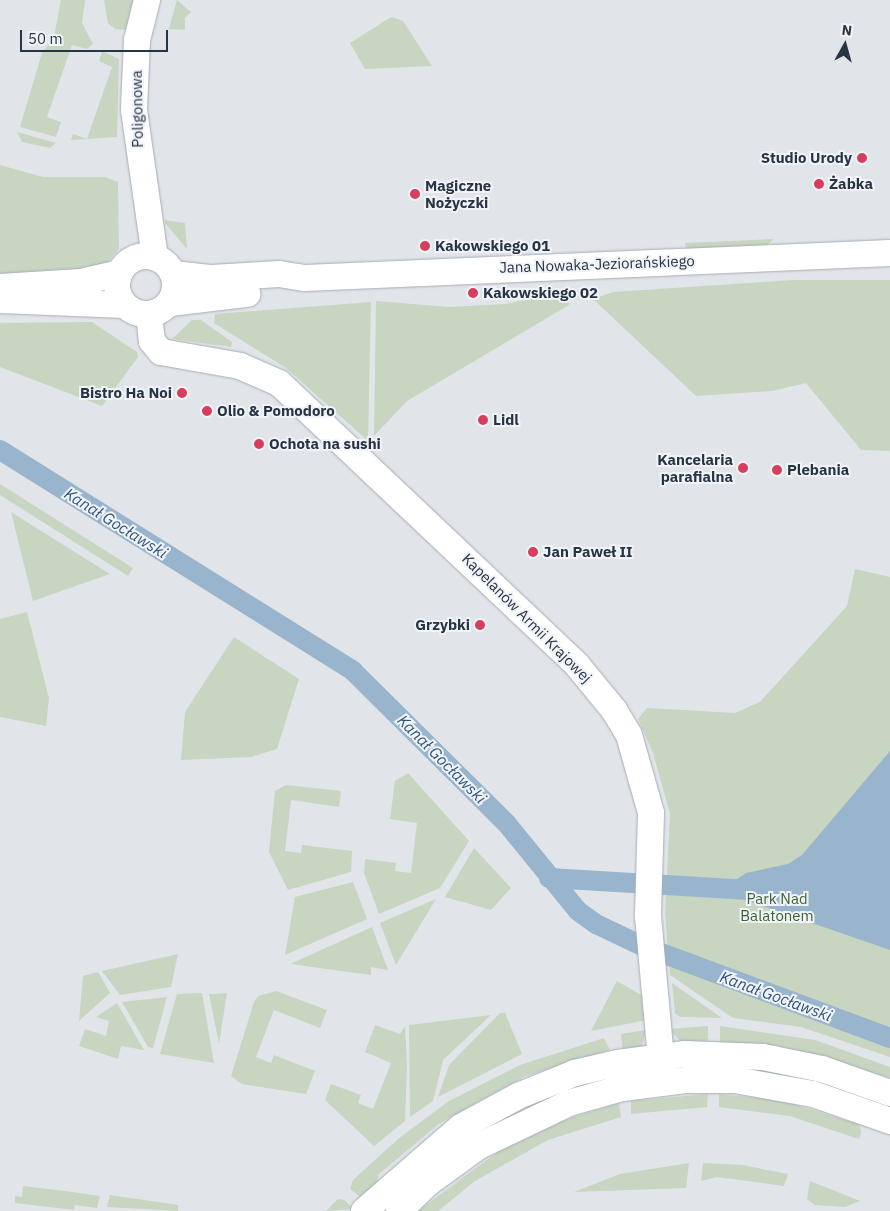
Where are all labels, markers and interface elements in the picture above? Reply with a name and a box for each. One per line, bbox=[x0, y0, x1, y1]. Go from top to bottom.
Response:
scale bar bbox=[22, 20, 170, 52]
north arrow bbox=[820, 20, 870, 70]
text: N bbox=[841, 21, 853, 40]
text: 50 m bbox=[28, 29, 63, 48]
street label: Poligonowa bbox=[127, 70, 147, 148]
place label: Studio Urody bbox=[761, 149, 852, 167]
marker: Studio Urody bbox=[856, 152, 868, 164]
place label: Żabka bbox=[829, 175, 873, 193]
place label: Magiczne Nożyczki bbox=[425, 176, 491, 211]
marker: Żabka bbox=[813, 178, 825, 190]
marker: Magiczne Nożyczki bbox=[409, 188, 421, 200]
place label: Kakowskiego 01 bbox=[435, 237, 550, 255]
marker: Kakowskiego 01 bbox=[419, 240, 431, 252]
street label: Jana Nowaka-Jeziorańskiego bbox=[499, 252, 695, 276]
place label: Kakowskiego 02 bbox=[483, 284, 598, 302]
marker: Kakowskiego 02 bbox=[467, 287, 479, 299]
place label: Bistro Ha Noi bbox=[80, 384, 172, 402]
marker: Bistro Ha Noi bbox=[176, 387, 188, 399]
place label: Olio & Pomodoro bbox=[217, 402, 335, 420]
marker: Olio & Pomodoro bbox=[201, 405, 213, 417]
place label: Lidl bbox=[493, 411, 519, 429]
marker: Lidl bbox=[477, 414, 489, 426]
place label: Ochota na sushi bbox=[269, 435, 381, 453]
marker: Ochota na sushi bbox=[253, 438, 265, 450]
place label: Kancelaria parafialna bbox=[657, 450, 733, 485]
place label: Plebania bbox=[787, 461, 849, 479]
marker: Kancelaria parafialna bbox=[737, 462, 749, 474]
marker: Plebania bbox=[771, 464, 783, 476]
water label: Kanał Gocławski bbox=[61, 484, 171, 562]
place label: Jan Paweł II bbox=[543, 543, 633, 561]
marker: Jan Paweł II bbox=[527, 546, 539, 558]
street label: Kapelanów Armii Krajowej bbox=[458, 549, 596, 687]
place label: Grzybki bbox=[415, 616, 470, 634]
marker: Grzybki bbox=[474, 619, 486, 631]
water label: Kanał Gocławski bbox=[394, 711, 490, 807]
park label: Park Nad Balatonem bbox=[740, 889, 814, 924]
water label: Kanał Gocławski bbox=[717, 967, 835, 1025]

